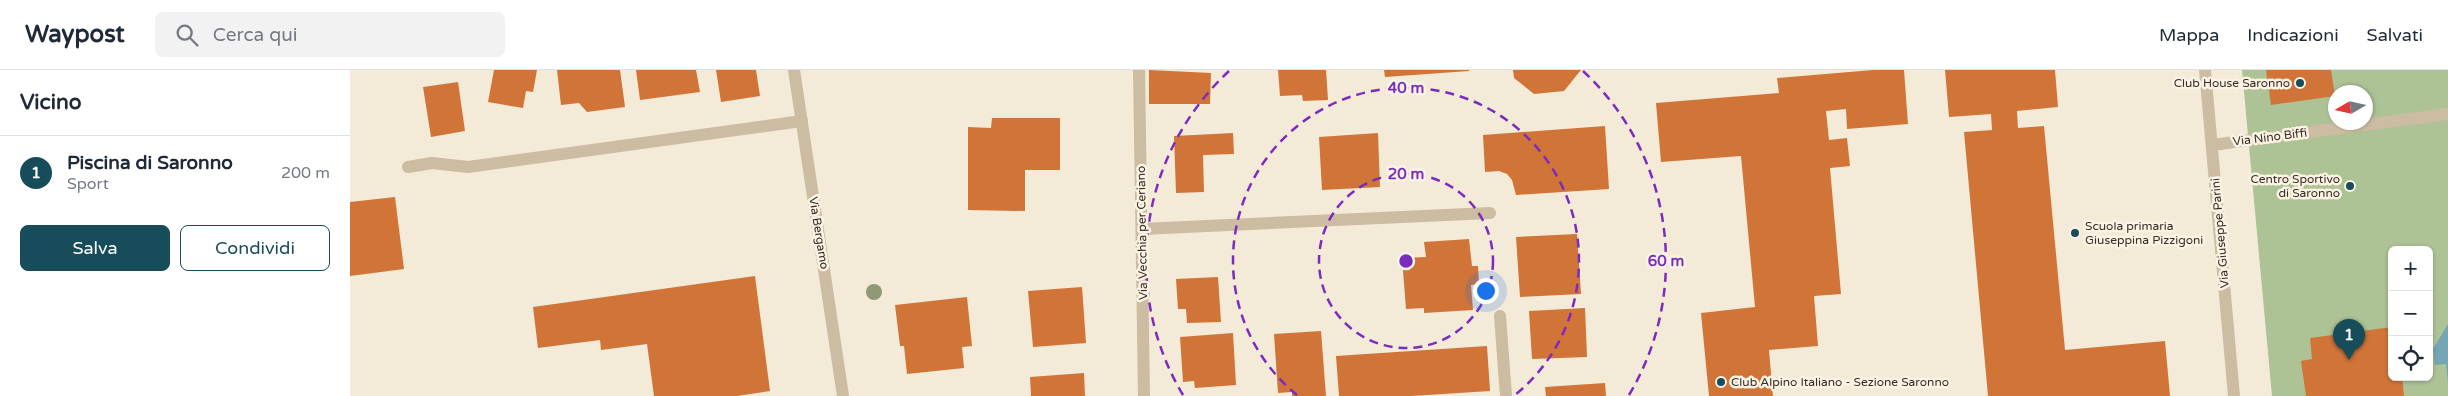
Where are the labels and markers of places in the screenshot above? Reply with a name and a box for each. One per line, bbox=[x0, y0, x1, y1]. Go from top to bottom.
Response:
place label: Club House Saronno bbox=[2174, 76, 2290, 90]
marker: Club House Saronno bbox=[2294, 77, 2306, 89]
place label: Centro Sportivo di Saronno bbox=[2251, 172, 2340, 200]
marker: Centro Sportivo di Saronno bbox=[2344, 180, 2356, 192]
place label: Scuola primaria Giuseppina Pizzigoni bbox=[2085, 219, 2203, 247]
marker: Scuola primaria Giuseppina Pizzigoni bbox=[2069, 227, 2081, 239]
centre of rings bbox=[1397, 252, 1415, 270]
pin: 1 bbox=[2333, 319, 2365, 360]
place label: Club Alpino Italiano - Sezione Saronno bbox=[1731, 375, 1949, 389]
marker: Club Alpino Italiano - Sezione Saronno bbox=[1715, 376, 1727, 388]

